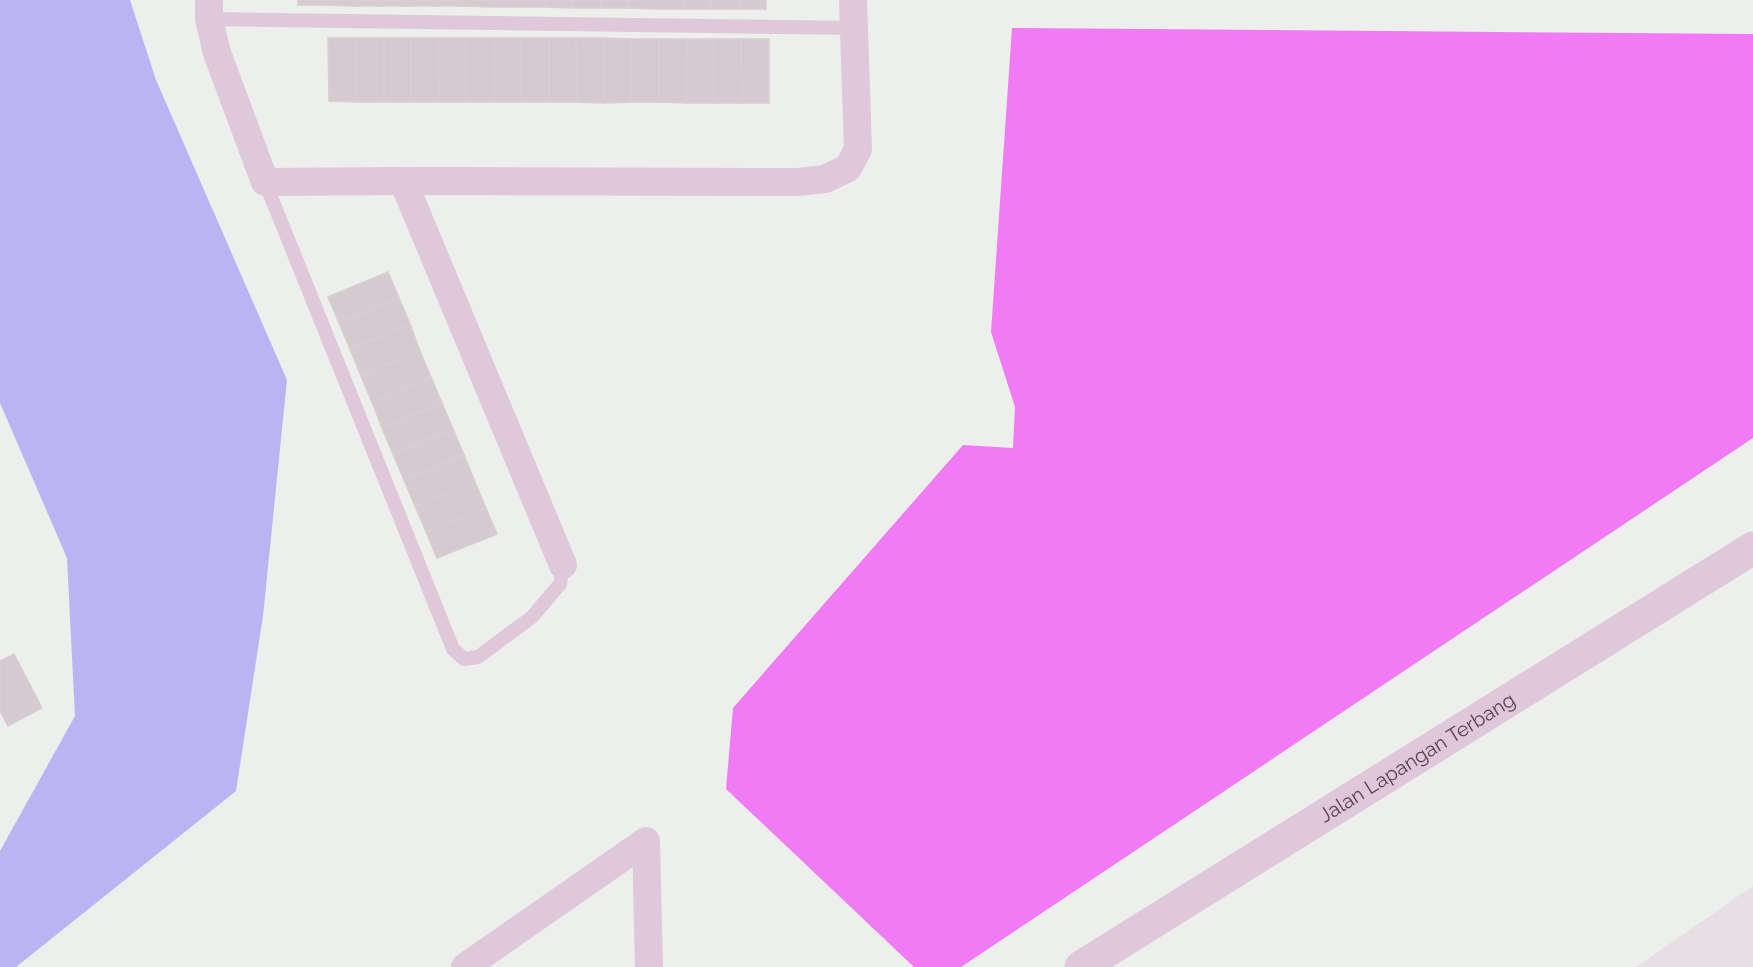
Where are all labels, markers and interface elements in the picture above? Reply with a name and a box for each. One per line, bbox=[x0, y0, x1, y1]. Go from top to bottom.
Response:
street label: Jalan Lapangan Terbang bbox=[1315, 687, 1519, 828]

